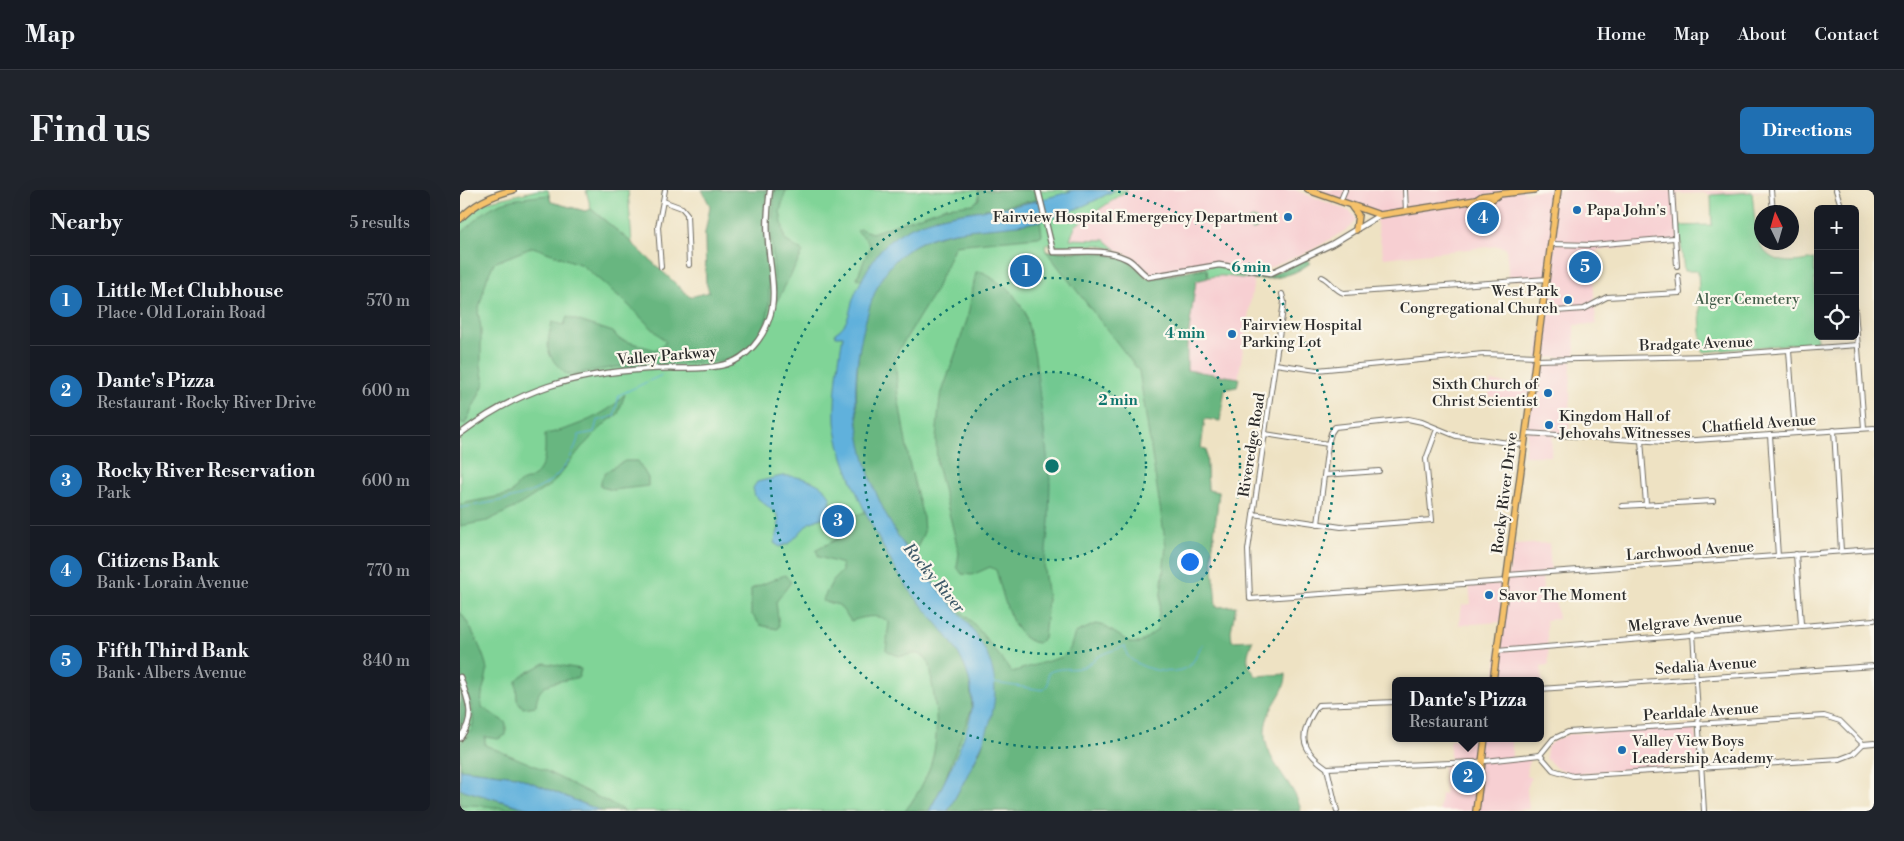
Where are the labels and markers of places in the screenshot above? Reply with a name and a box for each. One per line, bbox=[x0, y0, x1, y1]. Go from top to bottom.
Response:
pin: 4 bbox=[1467, 199, 1499, 237]
place label: Papa John's bbox=[1587, 201, 1666, 220]
marker: Papa John's bbox=[1571, 204, 1583, 216]
place label: Fairview Hospital Emergency Department bbox=[993, 208, 1279, 227]
marker: Fairview Hospital Emergency Department bbox=[1282, 211, 1294, 223]
pin: 5 bbox=[1569, 248, 1601, 286]
pin: 1 bbox=[1010, 252, 1042, 290]
place label: West Park Congregational Church bbox=[1400, 282, 1559, 318]
marker: West Park Congregational Church bbox=[1562, 294, 1574, 306]
place label: Fairview Hospital Parking Lot bbox=[1242, 316, 1363, 352]
marker: Fairview Hospital Parking Lot bbox=[1226, 328, 1238, 340]
place label: Sixth Church of Christ Scientist bbox=[1432, 375, 1539, 411]
marker: Sixth Church of Christ Scientist bbox=[1542, 387, 1554, 399]
place label: Kingdom Hall of Jehovahs Witnesses bbox=[1558, 407, 1691, 443]
marker: Kingdom Hall of Jehovahs Witnesses bbox=[1543, 419, 1555, 431]
centre of rings bbox=[1043, 457, 1061, 475]
pin: 3 bbox=[822, 502, 854, 540]
place label: Savor The Moment bbox=[1499, 586, 1627, 605]
marker: Savor The Moment bbox=[1483, 589, 1495, 601]
place label: Valley View Boys Leadership Academy bbox=[1631, 732, 1774, 768]
marker: Valley View Boys Leadership Academy bbox=[1616, 744, 1628, 756]
pin: 2 bbox=[1452, 758, 1484, 796]

